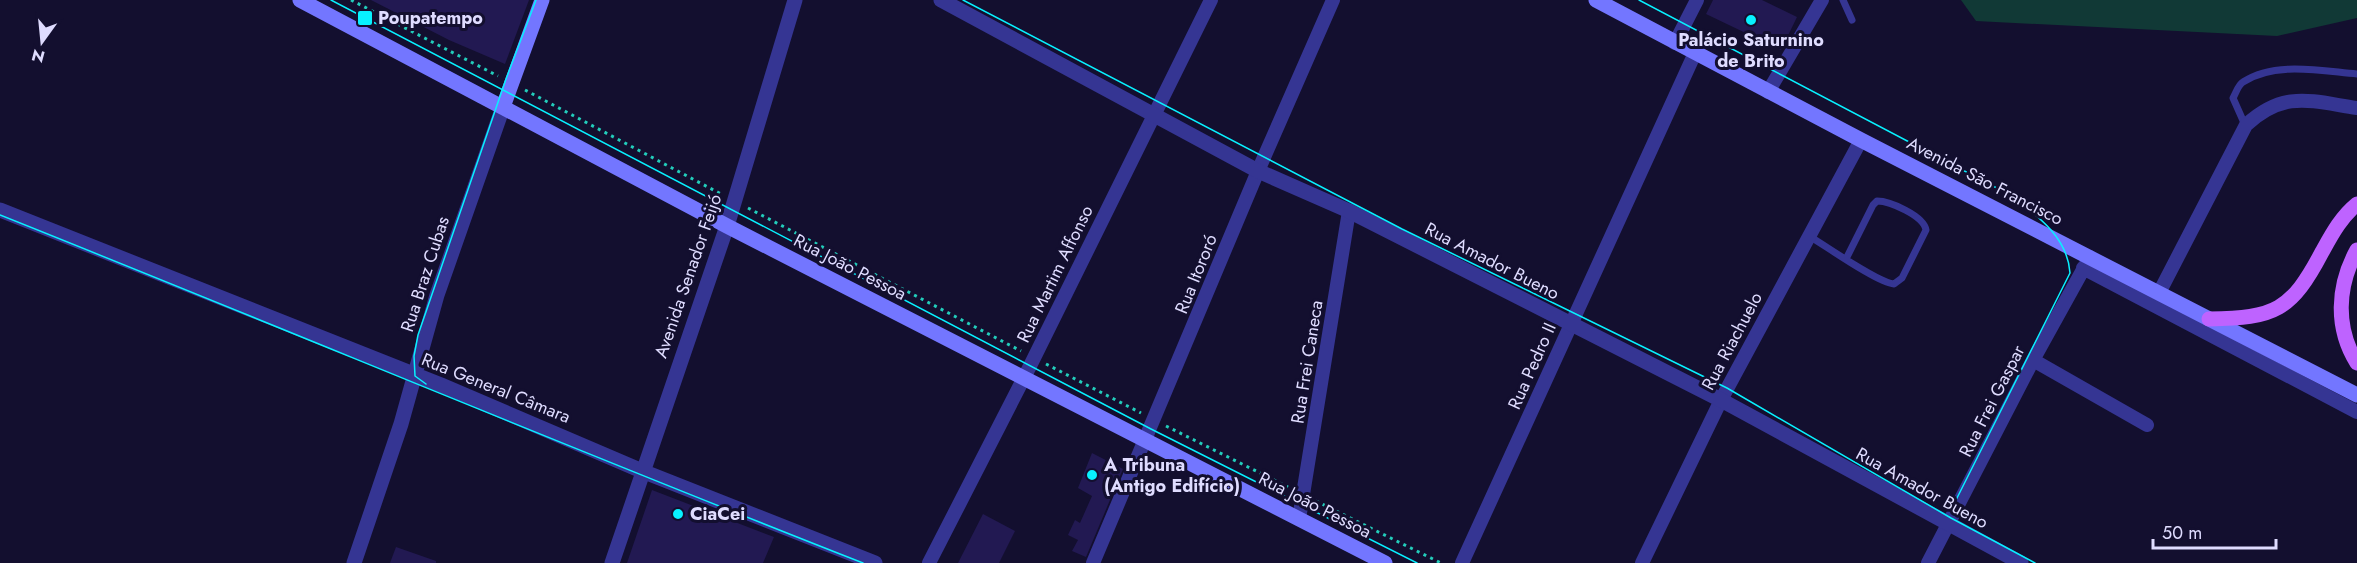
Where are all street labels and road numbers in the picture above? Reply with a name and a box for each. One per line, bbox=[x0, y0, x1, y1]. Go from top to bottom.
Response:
street label: Avenida São Francisco bbox=[1902, 130, 2068, 232]
street label: Avenida Senador Feijó bbox=[648, 190, 728, 362]
street label: Rua Martim Affonso bbox=[1010, 201, 1100, 347]
street label: Rua Braz Cubas bbox=[394, 213, 456, 335]
street label: Rua Amador Bueno bbox=[1420, 216, 1564, 306]
street label: Rua João Pessoa bbox=[789, 227, 911, 307]
street label: Rua Itororó bbox=[1168, 230, 1224, 318]
street label: Rua Riachuelo bbox=[1695, 287, 1769, 395]
street label: Rua Frei Caneca bbox=[1284, 299, 1330, 425]
street label: Rua Pedro II bbox=[1501, 319, 1563, 413]
street label: Rua Frei Gaspar bbox=[1953, 340, 2032, 461]
street label: Rua General Câmara bbox=[418, 346, 574, 430]
street label: Rua Amador Bueno bbox=[1851, 441, 1993, 535]
street label: Rua João Pessoa bbox=[1254, 465, 1376, 545]

